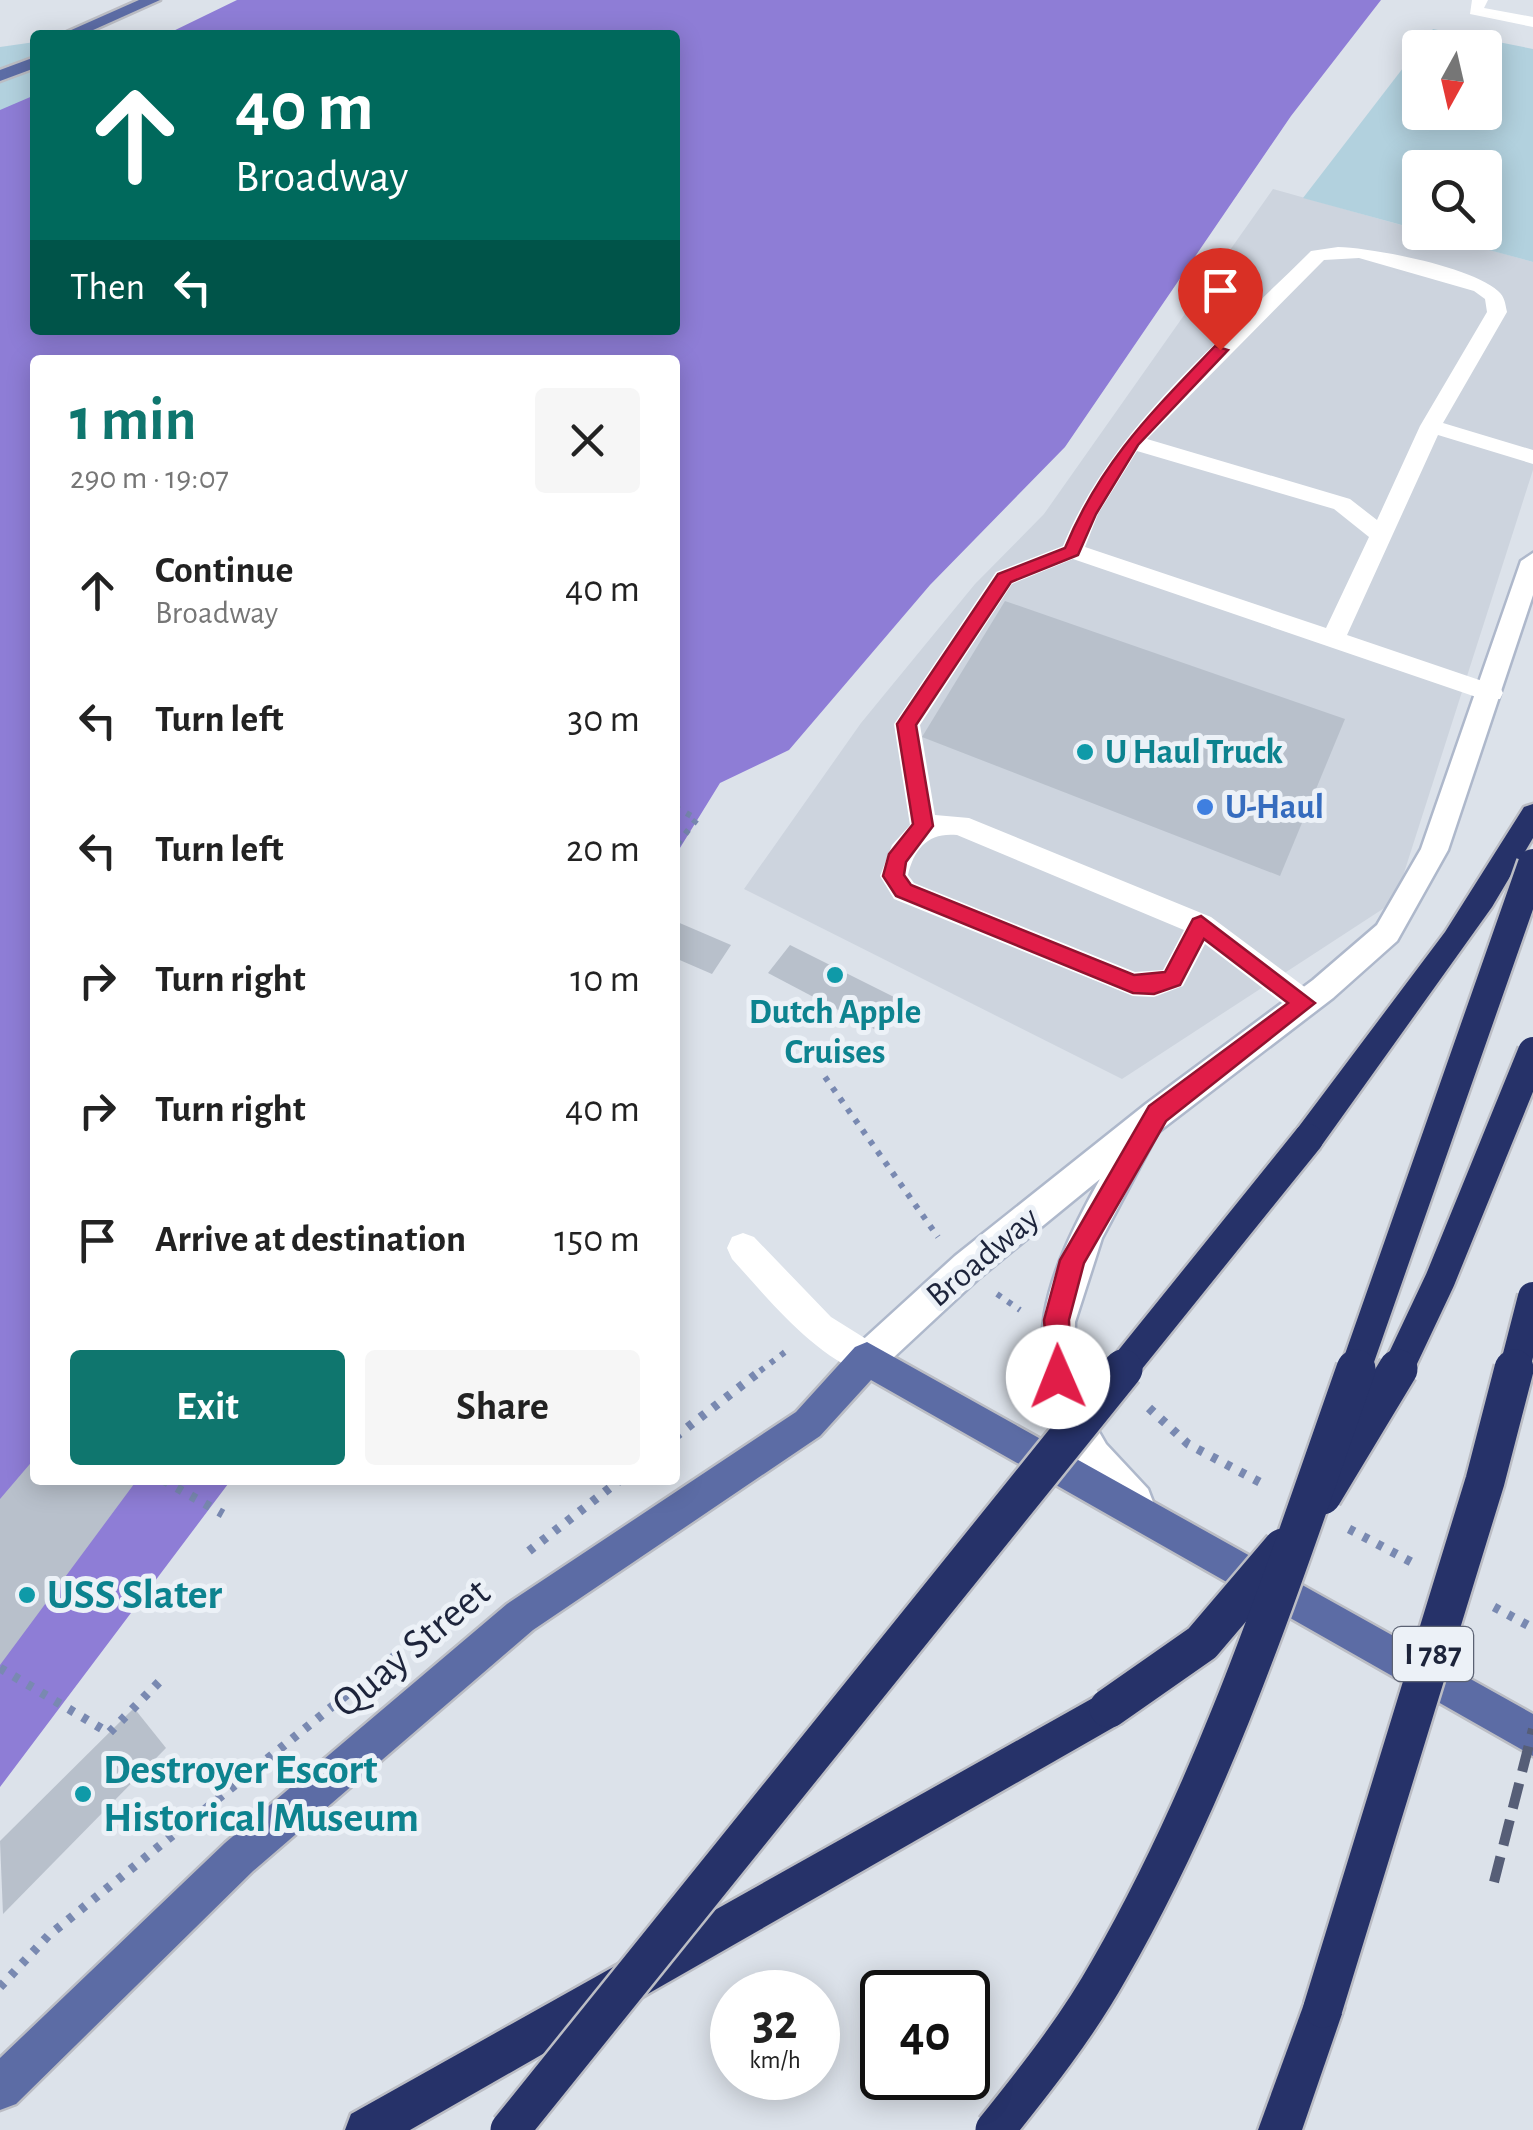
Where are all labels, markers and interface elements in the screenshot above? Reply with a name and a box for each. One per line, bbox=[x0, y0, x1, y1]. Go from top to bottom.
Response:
north arrow bbox=[1402, 30, 1502, 130]
map controls bbox=[1402, 30, 1502, 250]
icon: ahead bbox=[70, 70, 200, 200]
text: 40 m bbox=[235, 73, 374, 143]
button: search bbox=[1402, 150, 1502, 250]
text: Broadway bbox=[235, 155, 408, 200]
pin bbox=[1178, 248, 1263, 351]
icon: left bbox=[165, 260, 220, 315]
icon: arrive bbox=[1193, 263, 1248, 318]
text: Then bbox=[70, 269, 145, 307]
button: close bbox=[535, 388, 640, 493]
text: 1 min bbox=[70, 391, 196, 451]
text: 290 m · 19:07 bbox=[70, 462, 229, 494]
text: Continue bbox=[155, 552, 293, 590]
icon: ahead bbox=[70, 563, 125, 618]
text: 40 m bbox=[565, 571, 640, 609]
text: Broadway bbox=[155, 597, 278, 629]
icon: left bbox=[70, 693, 125, 748]
text: Turn left bbox=[155, 701, 283, 739]
text: 30 m bbox=[568, 701, 640, 739]
place label: U Haul Truck bbox=[1105, 735, 1284, 770]
marker: U Haul Truck bbox=[1074, 741, 1096, 763]
place label: U-Haul bbox=[1225, 790, 1324, 825]
marker: U-Haul bbox=[1194, 796, 1216, 818]
icon: left bbox=[70, 823, 125, 878]
text: Turn left bbox=[155, 831, 283, 869]
text: 20 m bbox=[566, 831, 640, 869]
icon: right bbox=[70, 953, 125, 1008]
text: Turn right bbox=[155, 961, 305, 999]
text: 10 m bbox=[570, 961, 640, 999]
marker: Dutch Apple Cruises bbox=[824, 964, 846, 986]
place label: Dutch Apple Cruises bbox=[749, 995, 921, 1070]
icon: right bbox=[70, 1083, 125, 1138]
text: Turn right bbox=[155, 1091, 305, 1129]
text: 40 m bbox=[565, 1091, 640, 1129]
street label: Broadway bbox=[920, 1200, 1046, 1314]
icon: arrive bbox=[70, 1213, 125, 1268]
text: Arrive at destination bbox=[155, 1221, 466, 1259]
text: 150 m bbox=[554, 1221, 640, 1259]
position arrow bbox=[1006, 1325, 1110, 1429]
button: Exit bbox=[70, 1350, 345, 1465]
button: Share bbox=[365, 1350, 640, 1465]
street label: Quay Street bbox=[324, 1571, 498, 1725]
place label: USS Slater bbox=[47, 1574, 223, 1616]
marker: USS Slater bbox=[16, 1584, 38, 1606]
road number: I 787 bbox=[1393, 1627, 1473, 1681]
place label: Destroyer Escort Historical Museum bbox=[103, 1749, 419, 1839]
marker: Destroyer Escort Historical Museum bbox=[72, 1783, 94, 1805]
speed limit sign: 40 bbox=[860, 1970, 990, 2100]
text: 32 bbox=[752, 1998, 798, 2048]
text: km/h bbox=[749, 2048, 801, 2073]

